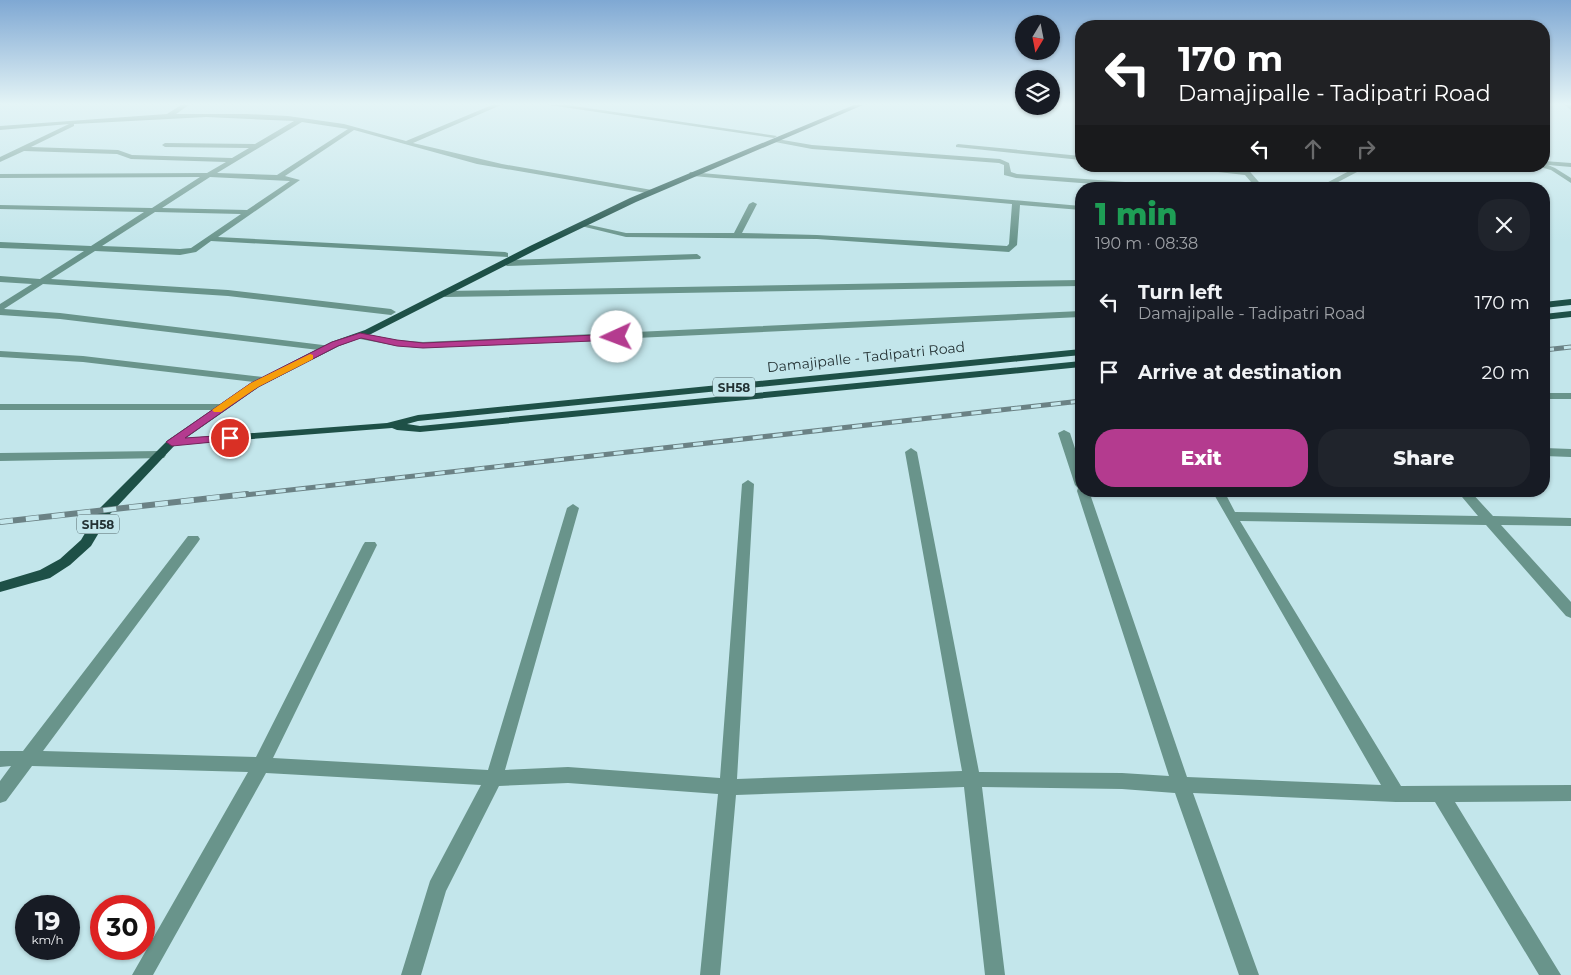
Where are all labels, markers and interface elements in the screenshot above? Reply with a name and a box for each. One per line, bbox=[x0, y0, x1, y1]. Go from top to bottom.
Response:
north arrow bbox=[1015, 15, 1060, 60]
map controls bbox=[1015, 15, 1060, 115]
text: 170 m bbox=[1178, 37, 1283, 80]
icon: left bbox=[1095, 40, 1160, 105]
button: layers bbox=[1015, 70, 1060, 115]
text: Damajipalle - Tadipatri Road bbox=[1178, 80, 1491, 107]
icon: left bbox=[1246, 135, 1274, 163]
icon: ahead bbox=[1299, 135, 1327, 163]
icon: right bbox=[1352, 135, 1380, 163]
text: 1 min bbox=[1095, 196, 1178, 233]
button: close bbox=[1478, 199, 1530, 251]
text: 190 m · 08:38 bbox=[1095, 234, 1198, 253]
text: Turn left bbox=[1138, 281, 1223, 304]
icon: left bbox=[1095, 288, 1123, 316]
text: 170 m bbox=[1475, 291, 1530, 314]
text: Damajipalle - Tadipatri Road bbox=[1138, 304, 1365, 323]
position arrow bbox=[590, 310, 642, 362]
street label: Damajipalle - Tadipatri Road bbox=[766, 338, 966, 376]
icon: arrive bbox=[1095, 358, 1123, 386]
text: Arrive at destination bbox=[1138, 361, 1342, 384]
text: 20 m bbox=[1482, 361, 1530, 384]
road number: SH58 bbox=[713, 378, 755, 397]
pin bbox=[209, 417, 251, 459]
icon: arrive bbox=[216, 424, 244, 452]
button: Exit bbox=[1095, 429, 1308, 487]
button: Share bbox=[1318, 429, 1530, 487]
road number: SH58 bbox=[77, 514, 119, 534]
speed limit sign: 30 bbox=[90, 895, 155, 960]
text: 19 bbox=[35, 906, 60, 936]
text: km/h bbox=[31, 932, 64, 947]

